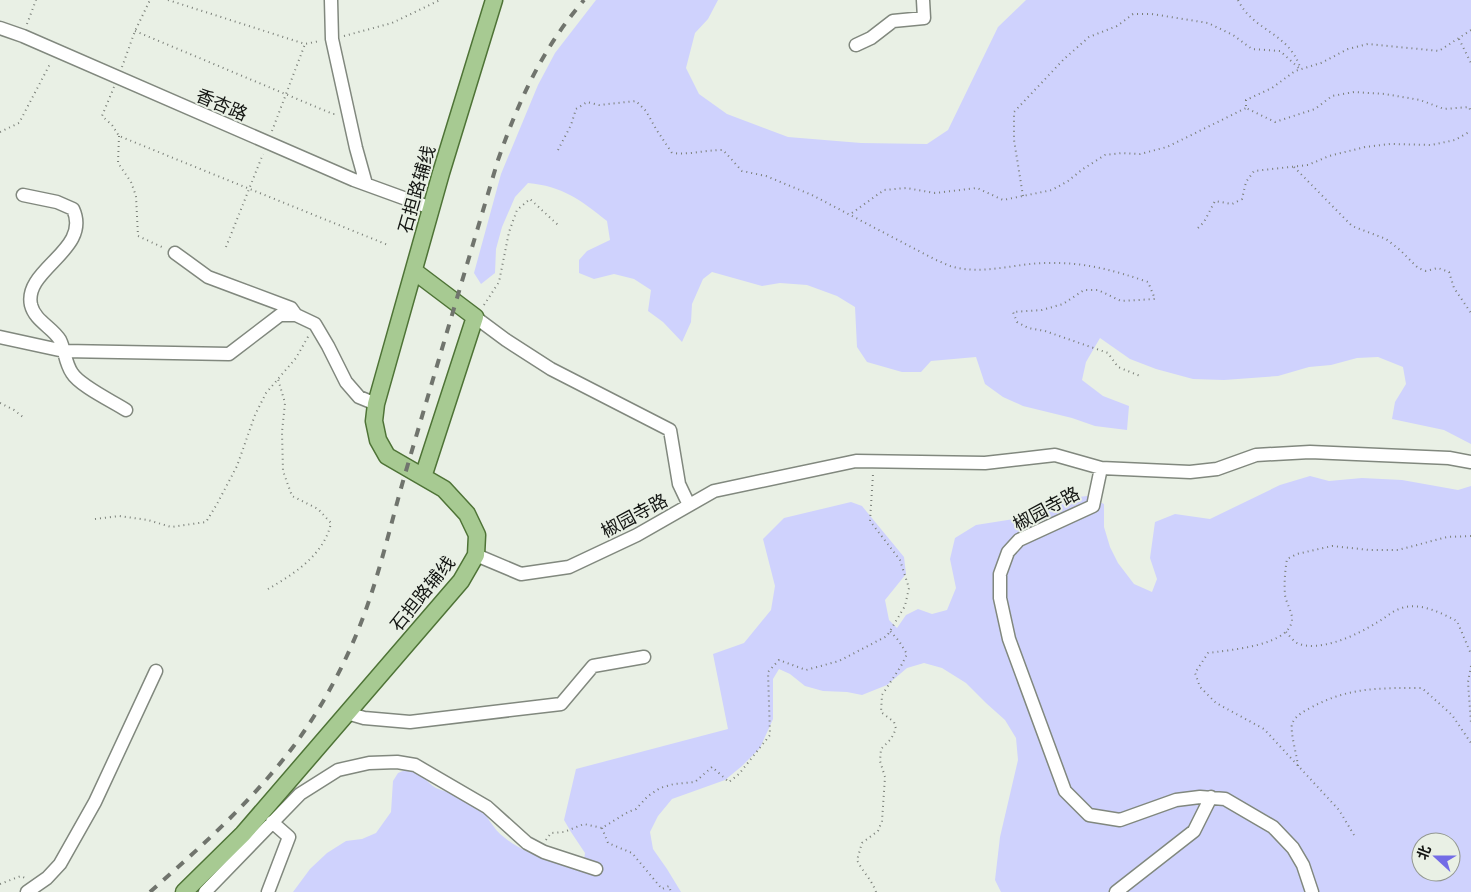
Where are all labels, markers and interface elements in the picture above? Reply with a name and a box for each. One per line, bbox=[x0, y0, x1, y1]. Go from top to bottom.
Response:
street label: 香杏路 bbox=[192, 82, 252, 126]
street label: 石担路辅线 bbox=[392, 142, 440, 236]
street label: 椒园寺路 bbox=[1009, 481, 1083, 535]
street label: 椒园寺路 bbox=[597, 488, 671, 542]
street label: 石担路辅线 bbox=[384, 550, 460, 636]
north arrow bbox=[1411, 832, 1461, 882]
text: 北 bbox=[1412, 842, 1435, 862]

